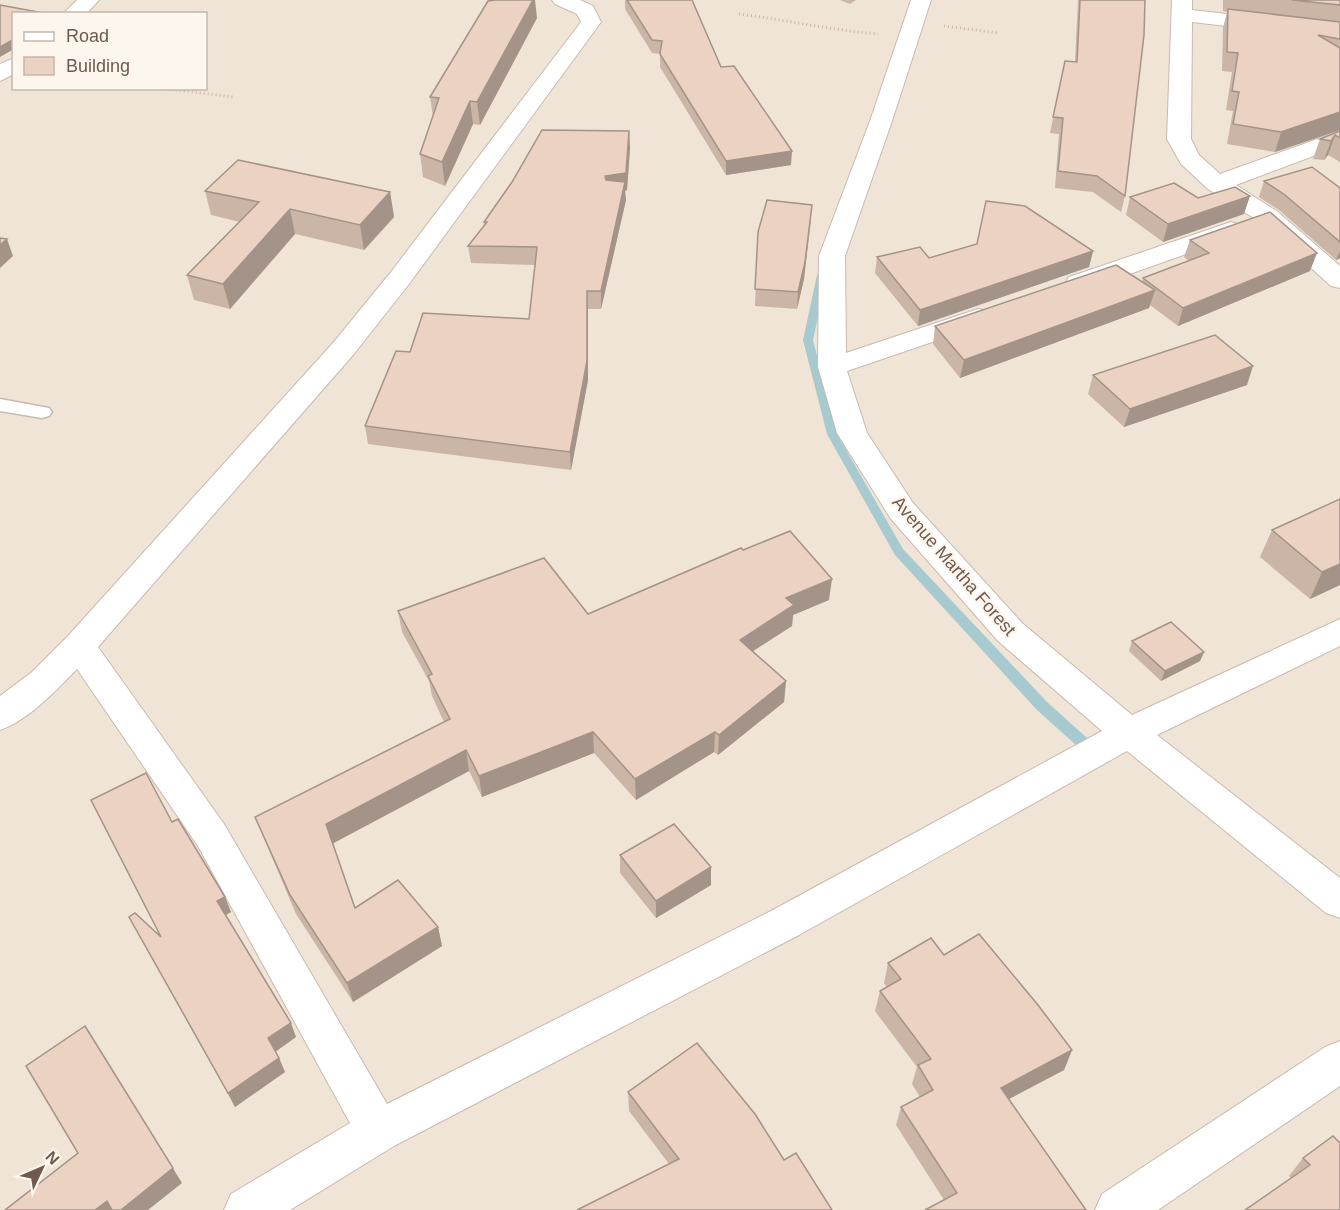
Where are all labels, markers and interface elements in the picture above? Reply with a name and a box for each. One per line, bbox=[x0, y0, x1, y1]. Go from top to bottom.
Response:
legend bbox=[12, 12, 207, 90]
text: Road bbox=[66, 26, 109, 46]
text: Building bbox=[66, 56, 130, 76]
street label: Avenue Martha Forest bbox=[888, 492, 1020, 640]
north arrow bbox=[12, 1138, 72, 1198]
text: N bbox=[42, 1148, 63, 1168]

